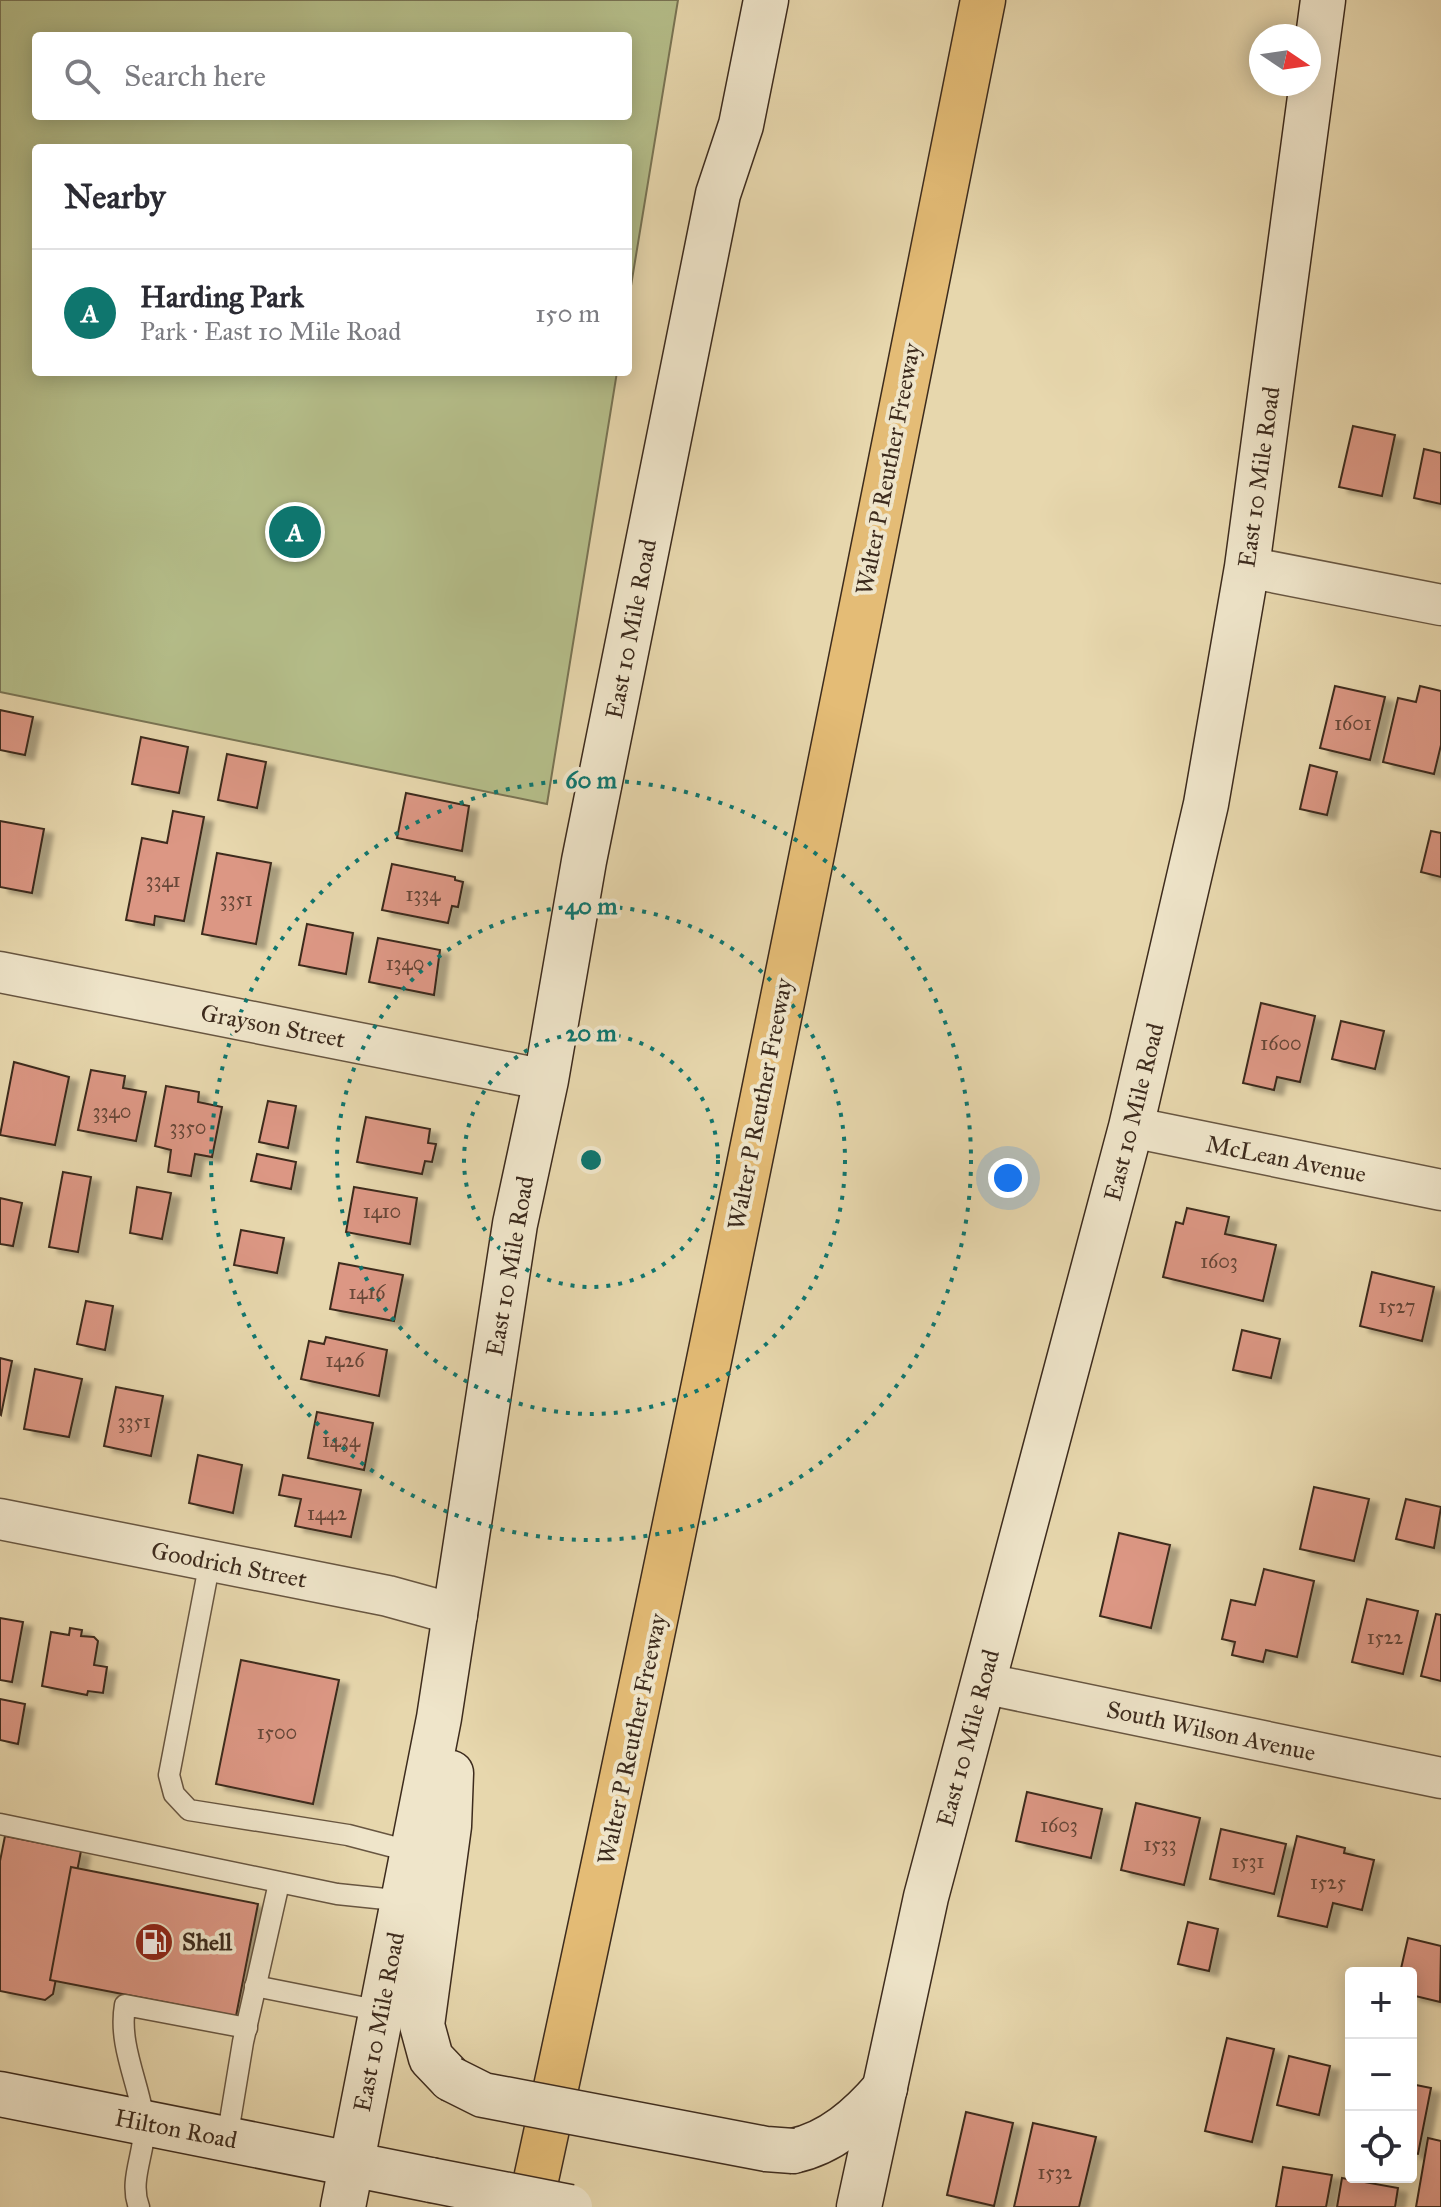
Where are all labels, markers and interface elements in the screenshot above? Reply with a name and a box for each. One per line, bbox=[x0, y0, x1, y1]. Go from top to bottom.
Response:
north arrow bbox=[1249, 24, 1321, 96]
search box bbox=[32, 32, 632, 120]
icon: search bbox=[60, 54, 104, 98]
text: Search here bbox=[124, 58, 266, 94]
text: Nearby bbox=[64, 176, 166, 217]
text: Harding Park bbox=[140, 279, 304, 315]
text: A bbox=[81, 297, 99, 329]
text: 150 m bbox=[535, 297, 600, 329]
text: Park · East 10 Mile Road bbox=[140, 315, 401, 347]
street label: Walter P Reuther Freeway bbox=[849, 340, 927, 597]
street label: East 10 Mile Road bbox=[1231, 385, 1287, 569]
pin: A bbox=[269, 502, 321, 562]
street label: East 10 Mile Road bbox=[599, 537, 663, 721]
house number: 1601 bbox=[1334, 711, 1372, 735]
text: 60 m bbox=[565, 765, 618, 795]
house number: 3341 bbox=[145, 868, 181, 892]
house number: 1334 bbox=[405, 882, 441, 906]
house number: 3351 bbox=[219, 887, 253, 911]
text: 40 m bbox=[565, 891, 618, 921]
house number: 1340 bbox=[386, 951, 424, 975]
street label: Walter P Reuther Freeway bbox=[721, 975, 799, 1232]
street label: Grayson Street bbox=[198, 997, 348, 1055]
text: 20 m bbox=[565, 1018, 617, 1048]
street label: East 10 Mile Road bbox=[1097, 1020, 1171, 1204]
house number: 1600 bbox=[1260, 1031, 1302, 1055]
house number: 3340 bbox=[93, 1099, 131, 1123]
house number: 3350 bbox=[170, 1115, 206, 1139]
street label: McLean Avenue bbox=[1203, 1129, 1369, 1189]
centre of rings bbox=[577, 1146, 605, 1174]
your location bbox=[988, 1158, 1028, 1198]
street label: East 10 Mile Road bbox=[479, 1174, 541, 1358]
house number: 1410 bbox=[363, 1199, 401, 1223]
house number: 1603 bbox=[1200, 1249, 1238, 1273]
house number: 1416 bbox=[348, 1280, 386, 1304]
house number: 1527 bbox=[1378, 1294, 1416, 1318]
house number: 1426 bbox=[325, 1348, 365, 1372]
house number: 3351 bbox=[117, 1409, 151, 1433]
house number: 1434 bbox=[322, 1428, 361, 1452]
house number: 1442 bbox=[307, 1501, 347, 1525]
street label: Goodrich Street bbox=[149, 1535, 310, 1595]
street label: Walter P Reuther Freeway bbox=[591, 1610, 673, 1867]
house number: 1522 bbox=[1367, 1625, 1403, 1649]
street label: East 10 Mile Road bbox=[930, 1646, 1006, 1830]
street label: South Wilson Avenue bbox=[1104, 1694, 1318, 1768]
house number: 1500 bbox=[257, 1720, 297, 1744]
house number: 1603 bbox=[1040, 1813, 1078, 1837]
house number: 1533 bbox=[1143, 1832, 1177, 1856]
house number: 1531 bbox=[1232, 1849, 1265, 1873]
house number: 1525 bbox=[1310, 1870, 1346, 1894]
fuel station icon: Shell bbox=[133, 1921, 175, 1963]
place label: Shell bbox=[182, 1927, 233, 1957]
street label: East 10 Mile Road bbox=[347, 1930, 411, 2114]
map controls bbox=[1345, 1967, 1417, 2183]
button: + bbox=[1345, 1967, 1417, 2039]
button: − bbox=[1345, 2039, 1417, 2111]
street label: Hilton Road bbox=[112, 2102, 240, 2156]
button: locate bbox=[1345, 2111, 1417, 2183]
house number: 1532 bbox=[1038, 2160, 1073, 2184]

